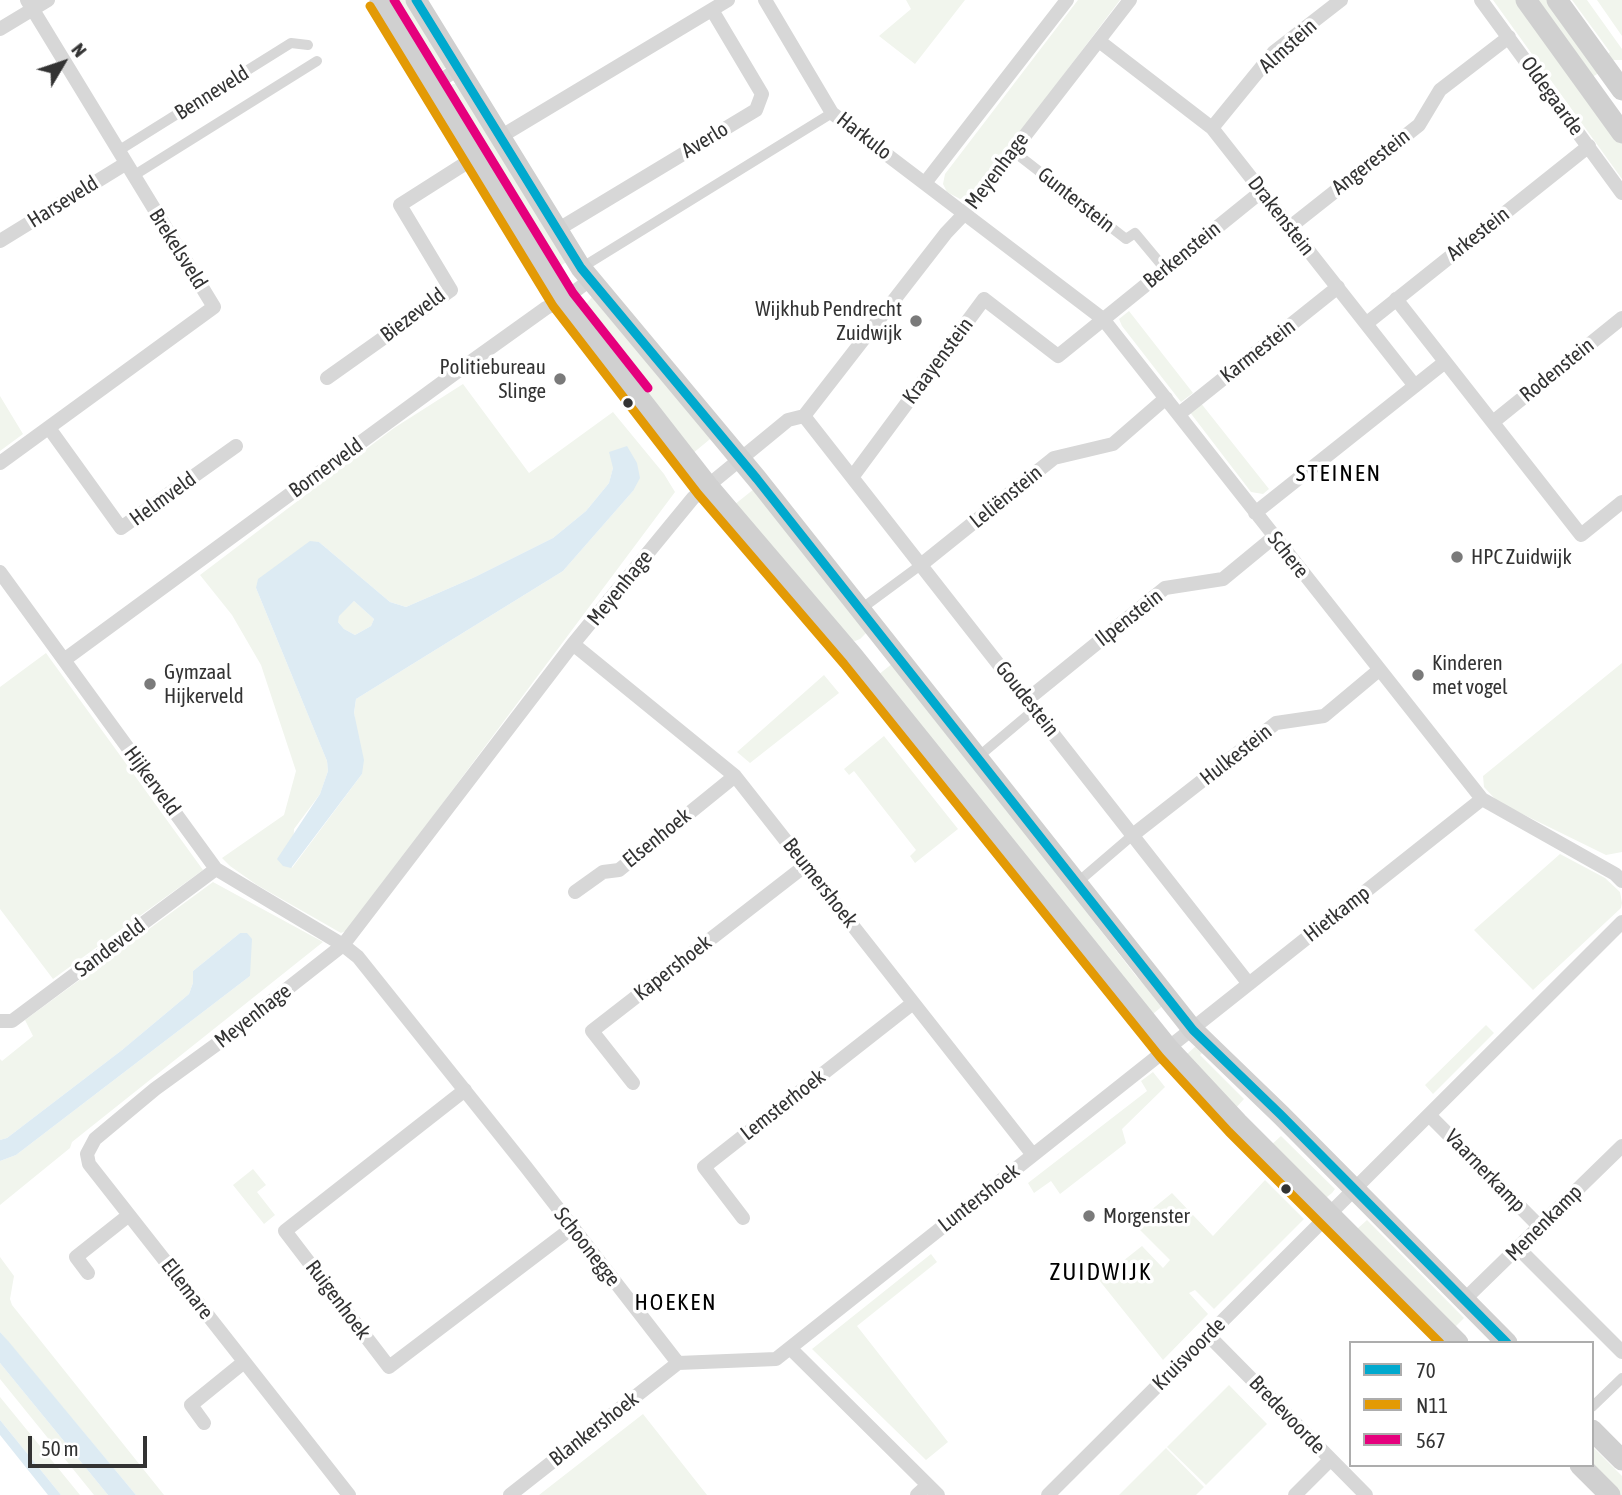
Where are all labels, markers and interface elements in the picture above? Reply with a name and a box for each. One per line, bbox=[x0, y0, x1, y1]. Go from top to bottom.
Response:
street label: Almstein bbox=[1254, 14, 1322, 78]
north arrow bbox=[28, 28, 98, 98]
text: N bbox=[67, 39, 91, 61]
street label: Oldegaarde bbox=[1515, 52, 1589, 140]
street label: Benneveld bbox=[170, 60, 254, 126]
street label: Harkulo bbox=[832, 107, 896, 165]
street label: Averlo bbox=[677, 116, 733, 164]
street label: Angerestein bbox=[1327, 124, 1415, 200]
street label: Meyenhage bbox=[960, 128, 1034, 214]
street label: Gunterstein bbox=[1032, 162, 1120, 238]
street label: Harseveld bbox=[23, 171, 103, 233]
street label: Drakenstein bbox=[1242, 171, 1320, 261]
street label: Arkestein bbox=[1442, 202, 1514, 266]
street label: Brekelsveld bbox=[143, 204, 213, 294]
street label: Berkenstein bbox=[1138, 216, 1226, 294]
street label: Biezeveld bbox=[376, 283, 450, 347]
place label: Wijkhub Pendrecht Zuidwijk bbox=[755, 296, 902, 346]
street label: Kraayenstein bbox=[897, 313, 979, 409]
marker: Wijkhub Pendrecht Zuidwijk bbox=[908, 313, 924, 329]
street label: Karmestein bbox=[1215, 314, 1301, 388]
street label: Rodenstein bbox=[1515, 333, 1599, 407]
place label: Politiebureau Slinge bbox=[440, 354, 546, 404]
marker: Politiebureau Slinge bbox=[552, 371, 568, 387]
unlabelled marker bbox=[621, 396, 635, 410]
street label: Bornerveld bbox=[284, 433, 368, 503]
street label: Leliënstein bbox=[965, 460, 1047, 534]
district label: STEINEN bbox=[1297, 460, 1381, 488]
street label: Helmveld bbox=[125, 467, 201, 531]
street label: Schere bbox=[1262, 527, 1314, 583]
place label: HPC Zuidwijk bbox=[1471, 544, 1572, 570]
street label: Meyenhage bbox=[582, 545, 658, 631]
marker: HPC Zuidwijk bbox=[1449, 549, 1465, 565]
street label: Ilpenstein bbox=[1090, 584, 1168, 652]
place label: Kinderen met vogel bbox=[1432, 650, 1508, 700]
street label: Goudestein bbox=[990, 656, 1064, 742]
place label: Gymzaal Hijkerveld bbox=[164, 659, 244, 709]
marker: Kinderen met vogel bbox=[1410, 667, 1426, 683]
marker: Gymzaal Hijkerveld bbox=[142, 676, 158, 692]
street label: Hulkestein bbox=[1195, 719, 1277, 791]
street label: Hijkerveld bbox=[118, 741, 186, 821]
street label: Elsenhoek bbox=[618, 803, 696, 873]
street label: Beumershoek bbox=[777, 833, 863, 933]
street label: Hietkamp bbox=[1299, 880, 1375, 948]
street label: Sandeveld bbox=[70, 913, 150, 983]
street label: Kapershoek bbox=[629, 930, 717, 1006]
street label: Meyenhage bbox=[210, 978, 296, 1054]
street label: Lemsterhoek bbox=[736, 1064, 830, 1146]
street label: Vaarnerkamp bbox=[1439, 1124, 1531, 1218]
street label: Luntershoek bbox=[933, 1158, 1025, 1238]
street label: Menenkamp bbox=[1501, 1180, 1587, 1266]
unlabelled marker bbox=[1279, 1182, 1293, 1196]
street label: Schoonegge bbox=[548, 1203, 626, 1291]
place label: Morgenster bbox=[1103, 1203, 1190, 1229]
marker: Morgenster bbox=[1081, 1208, 1097, 1224]
street label: Ellemare bbox=[156, 1254, 218, 1324]
street label: Ruigenhoek bbox=[300, 1255, 376, 1345]
district label: ZUIDWIJK bbox=[1050, 1258, 1152, 1286]
district label: HOEKEN bbox=[635, 1289, 717, 1317]
street label: Kruisvoorde bbox=[1147, 1312, 1231, 1396]
legend bbox=[1349, 1341, 1594, 1467]
text: 70 bbox=[1416, 1358, 1436, 1382]
street label: Bredevoorde bbox=[1244, 1371, 1330, 1459]
street label: Blankershoek bbox=[544, 1386, 644, 1472]
text: N11 bbox=[1416, 1393, 1448, 1417]
scale bar bbox=[32, 1422, 150, 1466]
text: 567 bbox=[1416, 1428, 1446, 1452]
text: 50 m bbox=[41, 1436, 79, 1460]

